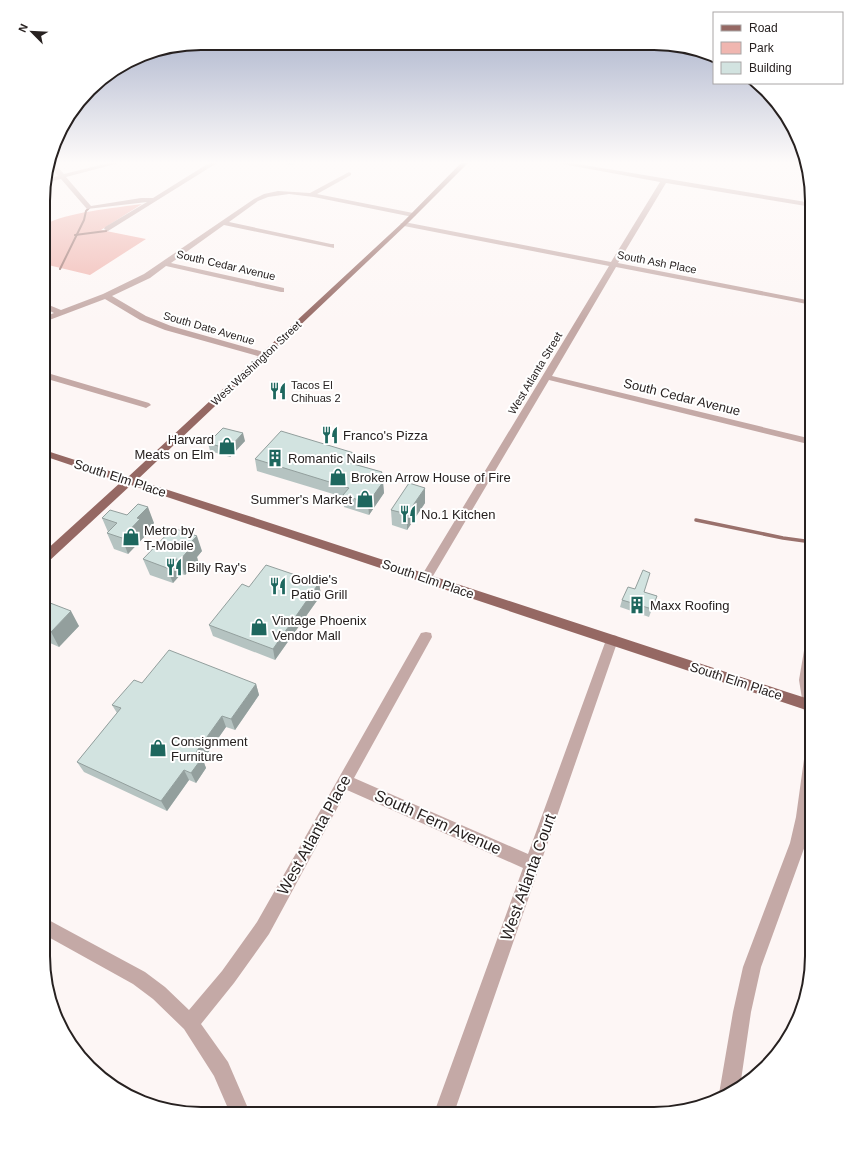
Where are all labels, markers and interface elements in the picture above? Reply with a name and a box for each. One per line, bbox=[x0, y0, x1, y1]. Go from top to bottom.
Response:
north arrow bbox=[12, 12, 52, 52]
legend bbox=[713, 12, 843, 84]
text: Road bbox=[749, 21, 778, 35]
text: N bbox=[16, 22, 30, 34]
text: Park bbox=[749, 41, 775, 55]
text: Building bbox=[749, 61, 792, 75]
street label: South Cedar Avenue bbox=[175, 248, 277, 282]
street label: South Ash Place bbox=[616, 248, 698, 276]
street label: South Date Avenue bbox=[162, 309, 256, 347]
street label: West Washington Street bbox=[209, 318, 303, 408]
street label: West Atlanta Street bbox=[506, 330, 564, 416]
street label: South Cedar Avenue bbox=[622, 375, 742, 419]
place label: Tacos El Chihuas 2 bbox=[291, 379, 341, 404]
restaurant icon: Tacos El Chihuas 2 bbox=[268, 381, 288, 401]
restaurant icon: Franco's Pizza bbox=[320, 425, 340, 445]
place label: Franco's Pizza bbox=[343, 428, 429, 443]
place label: Harvard Meats on Elm bbox=[135, 432, 214, 462]
shop icon: Harvard Meats on Elm bbox=[217, 436, 237, 456]
building icon: Romantic Nails bbox=[265, 448, 285, 468]
place label: Romantic Nails bbox=[288, 451, 376, 466]
street label: South Elm Place bbox=[72, 456, 168, 500]
shop icon: Broken Arrow House of Fire bbox=[328, 467, 348, 487]
place label: Broken Arrow House of Fire bbox=[351, 470, 511, 485]
shop icon: Summer's Market bbox=[355, 489, 375, 509]
place label: Summer's Market bbox=[251, 492, 352, 507]
restaurant icon: No.1 Kitchen bbox=[398, 504, 418, 524]
place label: No.1 Kitchen bbox=[421, 507, 495, 522]
place label: Metro by T-Mobile bbox=[144, 523, 195, 553]
shop icon: Metro by T-Mobile bbox=[121, 527, 141, 547]
street label: South Elm Place bbox=[380, 556, 476, 602]
restaurant icon: Billy Ray's bbox=[164, 557, 184, 577]
place label: Billy Ray's bbox=[187, 560, 247, 575]
place label: Goldie's Patio Grill bbox=[291, 572, 347, 602]
restaurant icon: Goldie's Patio Grill bbox=[268, 576, 288, 596]
building icon: Maxx Roofing bbox=[627, 595, 647, 615]
place label: Maxx Roofing bbox=[650, 598, 729, 613]
place label: Vintage Phoenix Vendor Mall bbox=[272, 613, 367, 643]
shop icon: Vintage Phoenix Vendor Mall bbox=[249, 617, 269, 637]
street label: South Elm Place bbox=[688, 659, 784, 703]
place label: Consignment Furniture bbox=[171, 734, 248, 764]
shop icon: Consignment Furniture bbox=[148, 738, 168, 758]
street label: West Atlanta Place bbox=[274, 772, 354, 898]
street label: South Fern Avenue bbox=[372, 786, 504, 858]
street label: West Atlanta Court bbox=[497, 811, 559, 942]

